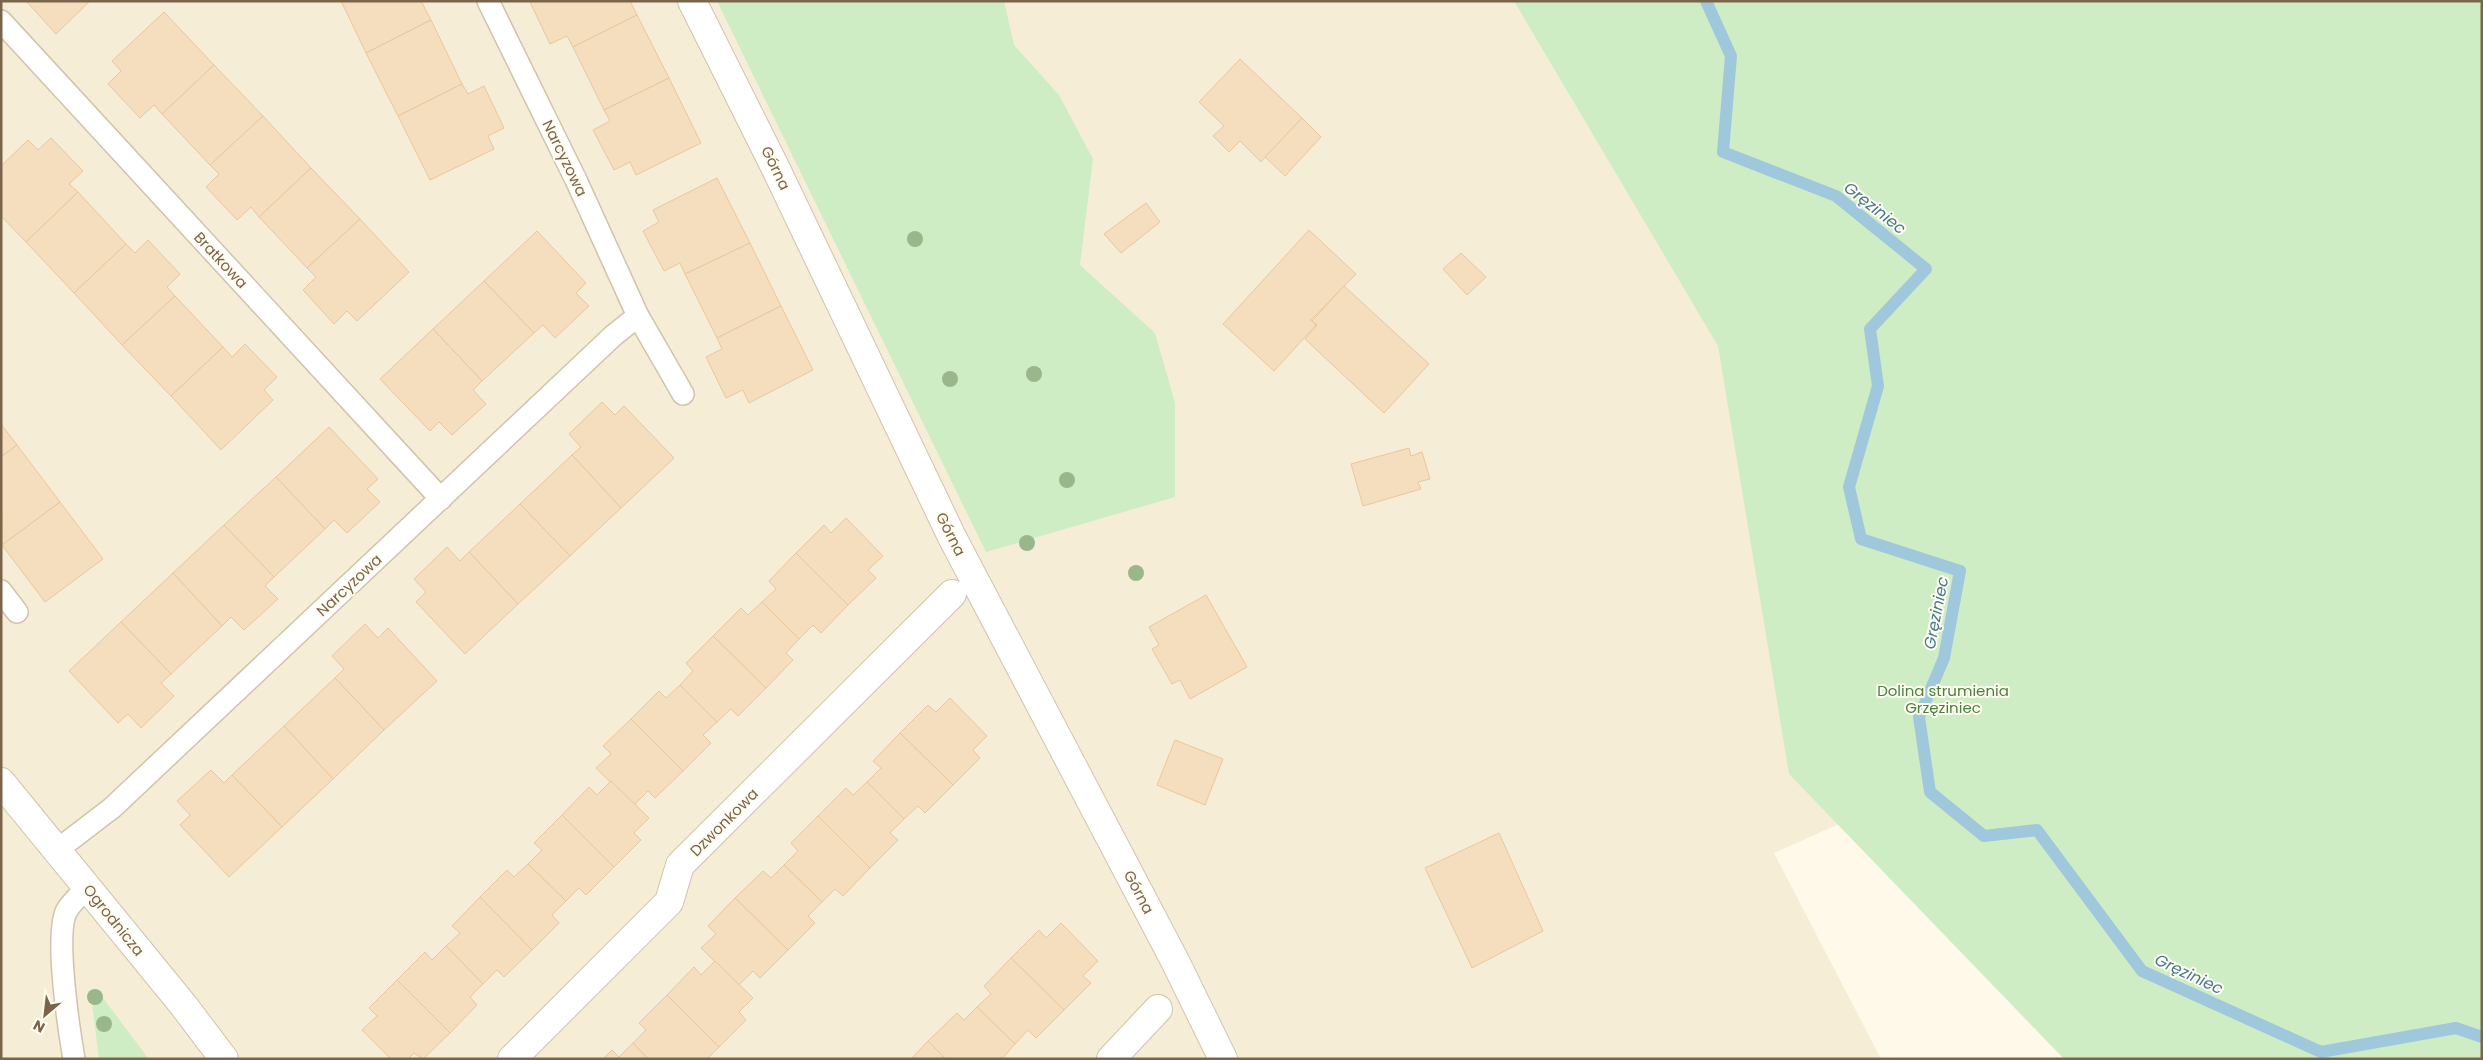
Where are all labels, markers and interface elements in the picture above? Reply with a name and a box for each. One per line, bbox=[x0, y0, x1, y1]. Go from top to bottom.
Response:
street label: Narcyzowa bbox=[537, 116, 593, 200]
street label: Górna bbox=[756, 142, 796, 194]
water label: Gręziniec bbox=[1839, 176, 1911, 240]
street label: Bratkowa bbox=[189, 227, 253, 293]
street label: Górna bbox=[931, 508, 971, 560]
street label: Narcyzowa bbox=[312, 549, 386, 621]
water label: Gręziniec bbox=[1918, 575, 1954, 651]
park label: Dolina strumienia Grzęziniec bbox=[1877, 680, 2009, 718]
street label: Dzwonkowa bbox=[685, 783, 763, 861]
street label: Górna bbox=[1119, 866, 1159, 918]
street label: Ogrodnicza bbox=[79, 880, 149, 960]
water label: Gręziniec bbox=[2151, 948, 2227, 1000]
north arrow bbox=[20, 990, 70, 1040]
text: N bbox=[30, 1015, 48, 1038]

